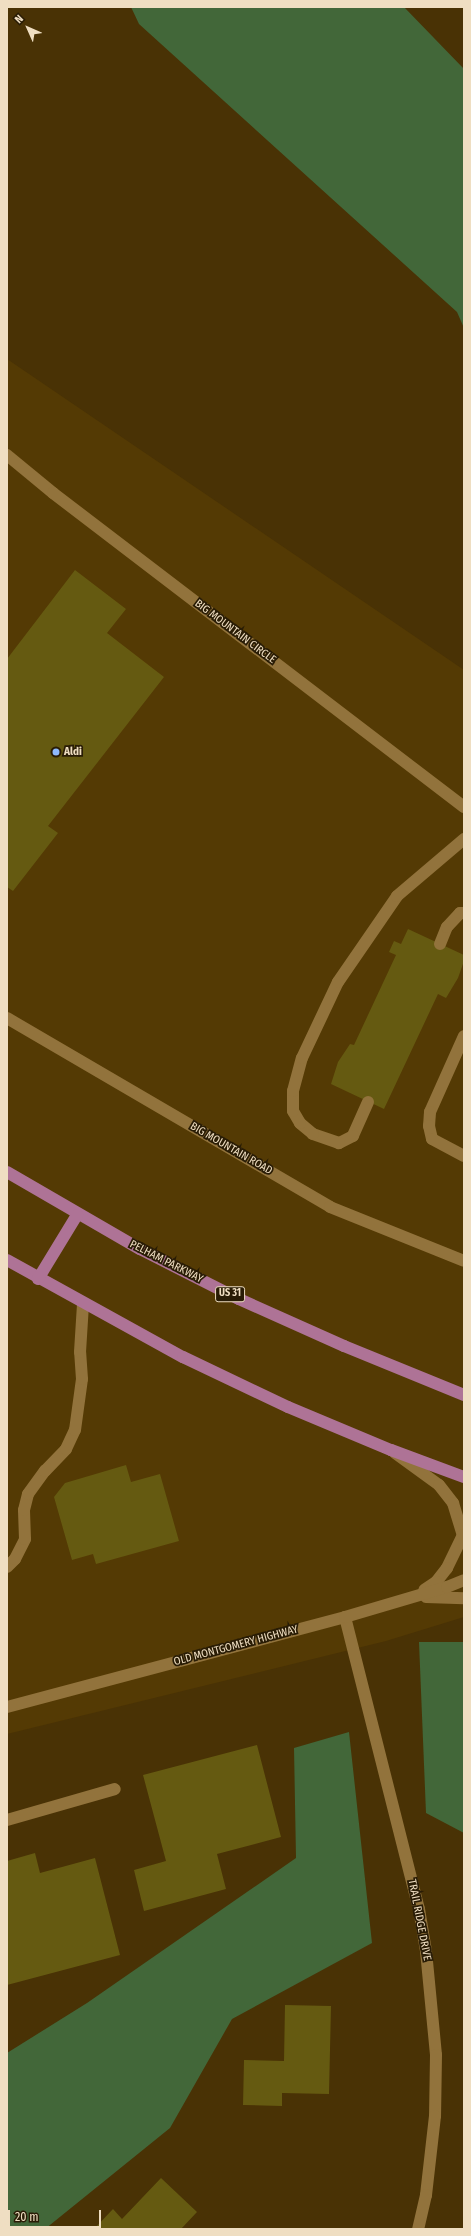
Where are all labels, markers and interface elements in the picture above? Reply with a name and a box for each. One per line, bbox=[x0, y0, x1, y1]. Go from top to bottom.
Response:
north arrow bbox=[8, 8, 48, 48]
text: N bbox=[12, 12, 26, 26]
street label: BIG MOUNTAIN CIRCLE bbox=[192, 597, 278, 667]
place label: Aldi bbox=[64, 745, 82, 759]
marker: Aldi bbox=[51, 747, 61, 757]
street label: BIG MOUNTAIN ROAD bbox=[187, 1120, 275, 1178]
street label: PELHAM PARKWAY bbox=[127, 1238, 205, 1286]
road number: US 31 bbox=[215, 1286, 245, 1302]
street label: OLD MONTGOMERY HIGHWAY bbox=[172, 1623, 300, 1669]
street label: TRAIL RIDGE DRIVE bbox=[405, 1878, 433, 1962]
scale bar bbox=[10, 2202, 103, 2228]
text: 20 m bbox=[15, 2210, 39, 2224]

